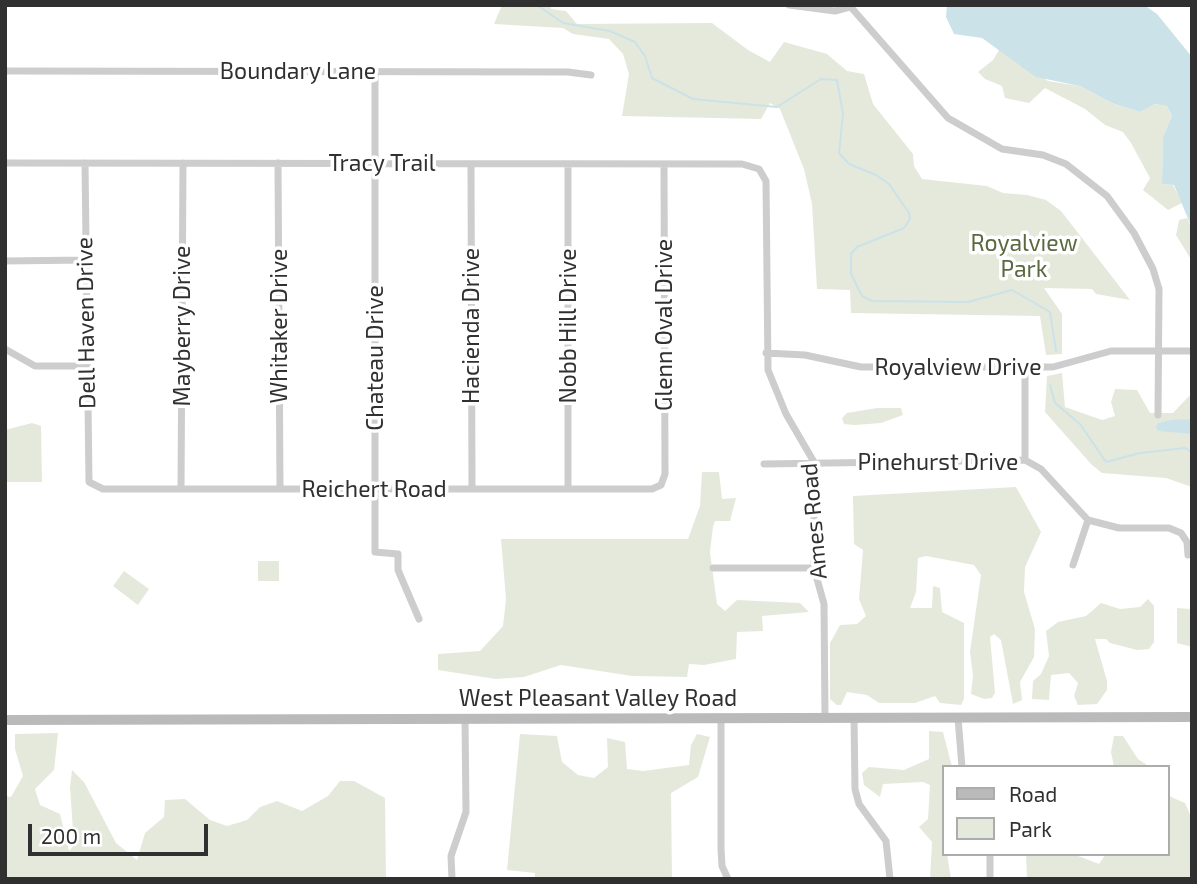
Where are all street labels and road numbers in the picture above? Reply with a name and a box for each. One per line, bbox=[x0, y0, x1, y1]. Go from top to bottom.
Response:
street label: Boundary Lane bbox=[220, 57, 376, 85]
street label: Tracy Trail bbox=[328, 149, 436, 177]
street label: Dell Haven Drive bbox=[71, 237, 101, 409]
street label: Glenn Oval Drive bbox=[650, 239, 678, 411]
street label: Mayberry Drive bbox=[168, 246, 196, 406]
street label: Hacienda Drive bbox=[457, 248, 485, 404]
street label: Nobb Hill Drive bbox=[554, 248, 582, 404]
street label: Whitaker Drive bbox=[265, 249, 293, 403]
street label: Chateau Drive bbox=[361, 285, 389, 431]
street label: Royalview Drive bbox=[875, 353, 1041, 381]
street label: Pinehurst Drive bbox=[858, 448, 1018, 476]
street label: Ames Road bbox=[795, 462, 833, 580]
street label: Reichert Road bbox=[301, 475, 447, 503]
street label: West Pleasant Valley Road bbox=[459, 684, 737, 712]

